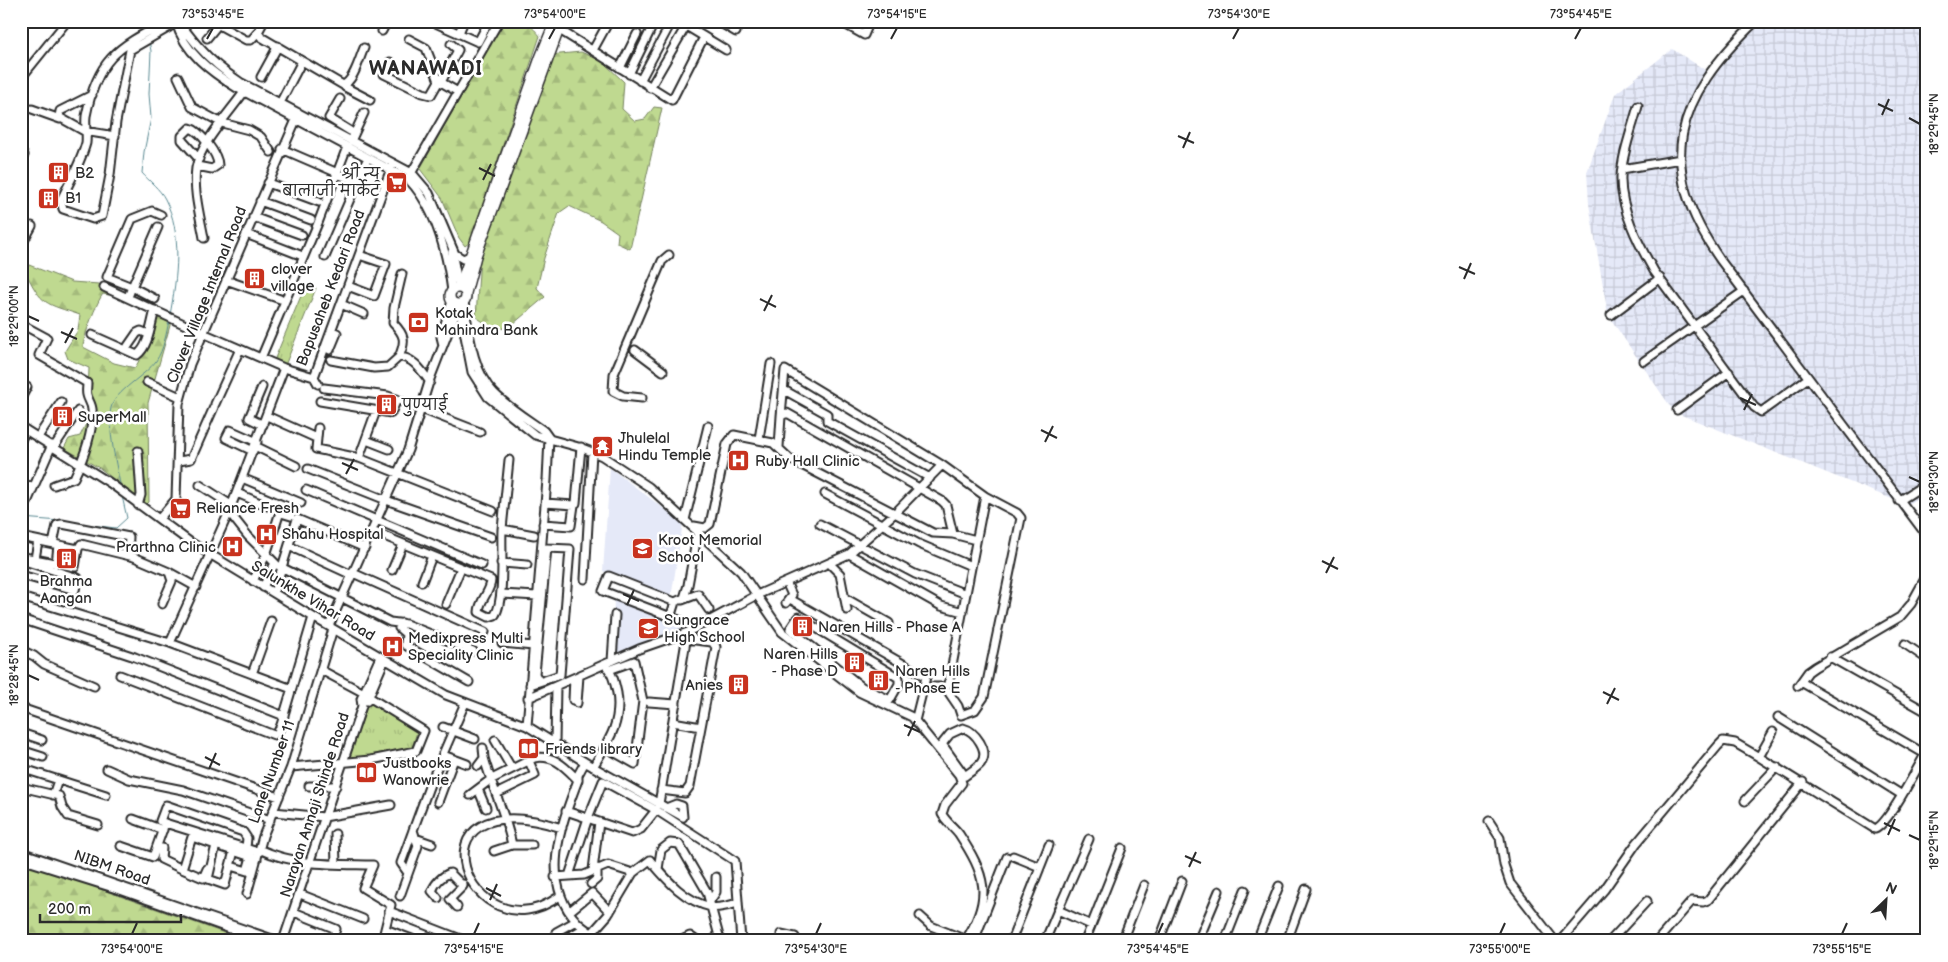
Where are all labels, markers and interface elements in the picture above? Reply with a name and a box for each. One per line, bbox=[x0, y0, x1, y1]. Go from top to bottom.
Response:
text: 73°53'45"E bbox=[182, 7, 244, 22]
text: 73°54'00"E bbox=[524, 7, 586, 22]
text: 73°54'15"E bbox=[867, 7, 927, 22]
text: 73°54'30"E bbox=[1208, 7, 1270, 22]
text: 73°54'45"E bbox=[1550, 7, 1612, 22]
district label: WANAWADI bbox=[369, 57, 483, 81]
text: 18°29'45"N bbox=[1927, 93, 1942, 155]
building icon: B2 bbox=[47, 161, 71, 185]
place label: श्री न्यू बालाजी मार्केट bbox=[282, 162, 382, 201]
place label: B2 bbox=[75, 164, 94, 183]
supermarket icon: श्री न्यू बालाजी मार्केट bbox=[384, 171, 408, 195]
building icon: B1 bbox=[37, 186, 61, 210]
place label: B1 bbox=[65, 189, 81, 208]
street label: Clover Village Internal Road bbox=[163, 204, 251, 386]
street label: Bapusaheb Kedari Road bbox=[292, 207, 370, 369]
place label: clover village bbox=[270, 260, 314, 296]
building icon: clover village bbox=[243, 266, 267, 290]
text: 18°29'00"N bbox=[7, 285, 22, 347]
place label: Kotak Mahindra Bank bbox=[435, 304, 538, 340]
bank icon: Kotak Mahindra Bank bbox=[407, 310, 431, 334]
place label: पुण्याई bbox=[401, 392, 449, 417]
building icon: पुण्याई bbox=[374, 393, 398, 417]
building icon: SuperMall bbox=[50, 405, 74, 429]
place label: SuperMall bbox=[78, 408, 147, 427]
place label: Jhulelal Hindu Temple bbox=[618, 429, 711, 465]
temple icon: Jhulelal Hindu Temple bbox=[590, 435, 614, 459]
hospital icon: Ruby Hall Clinic bbox=[727, 449, 751, 473]
text: 18°29'30"N bbox=[1927, 451, 1942, 513]
place label: Ruby Hall Clinic bbox=[755, 452, 860, 471]
supermarket icon: Reliance Fresh bbox=[168, 496, 192, 520]
place label: Reliance Fresh bbox=[196, 499, 299, 518]
hospital icon: Shahu Hospital bbox=[254, 522, 278, 546]
place label: Shahu Hospital bbox=[282, 525, 384, 544]
place label: Kroot Memorial School bbox=[658, 531, 762, 567]
hospital icon: Prarthna Clinic bbox=[220, 535, 244, 559]
school or university icon: Kroot Memorial School bbox=[630, 537, 654, 561]
place label: Prarthna Clinic bbox=[116, 538, 216, 557]
building icon: Brahma Aangan bbox=[54, 546, 78, 570]
street label: Salunkhe Vihar Road bbox=[248, 557, 378, 645]
place label: Brahma Aangan bbox=[39, 572, 93, 608]
place label: Sungrace High School bbox=[664, 611, 745, 647]
building icon: Naren Hills - Phase A bbox=[790, 615, 814, 639]
school or university icon: Sungrace High School bbox=[636, 617, 660, 641]
place label: Naren Hills - Phase A bbox=[818, 618, 962, 637]
place label: Medixpress Multi Speciality Clinic bbox=[408, 629, 523, 665]
hospital icon: Medixpress Multi Speciality Clinic bbox=[380, 635, 404, 659]
text: 18°28'45"N bbox=[7, 644, 22, 706]
place label: Naren Hills - Phase D bbox=[763, 645, 839, 681]
building icon: Naren Hills - Phase D bbox=[842, 651, 866, 675]
place label: Naren Hills - Phase E bbox=[895, 662, 970, 698]
building icon: Naren Hills - Phase E bbox=[867, 668, 891, 692]
building icon: Anies bbox=[727, 673, 751, 697]
place label: Anies bbox=[686, 676, 724, 695]
street label: Narayan Annaji Shinde Road bbox=[276, 710, 354, 900]
street label: Lane Number 11 bbox=[244, 718, 300, 826]
library icon: Friends library bbox=[517, 737, 541, 761]
place label: Friends library bbox=[545, 740, 642, 759]
place label: Justbooks Wanowrie bbox=[383, 754, 452, 790]
library icon: Justbooks Wanowrie bbox=[355, 760, 379, 784]
text: 18°29'15"N bbox=[1927, 811, 1942, 869]
street label: NIBM Road bbox=[71, 846, 153, 890]
north arrow bbox=[1860, 874, 1910, 924]
text: N bbox=[1883, 879, 1900, 899]
scale bar bbox=[40, 892, 181, 924]
text: 200 m bbox=[48, 900, 91, 919]
text: 73°54'00"E bbox=[101, 942, 163, 957]
text: 73°54'15"E bbox=[444, 942, 504, 957]
text: 73°54'30"E bbox=[785, 942, 847, 957]
text: 73°54'45"E bbox=[1127, 942, 1189, 957]
text: 73°55'00"E bbox=[1469, 942, 1531, 957]
text: 73°55'15"E bbox=[1813, 942, 1872, 957]

